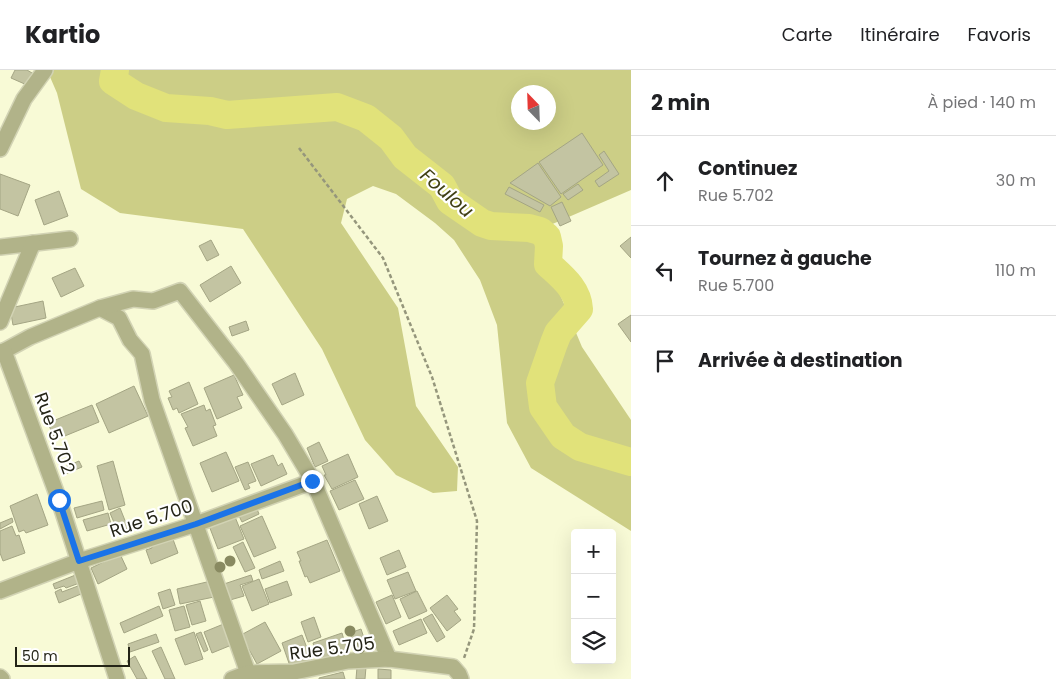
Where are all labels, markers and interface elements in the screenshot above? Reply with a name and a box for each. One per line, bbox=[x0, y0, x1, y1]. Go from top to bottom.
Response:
text: Kartio bbox=[25, 18, 100, 51]
text: Carte bbox=[782, 22, 832, 47]
text: Itinéraire bbox=[860, 22, 940, 47]
text: Favoris bbox=[968, 22, 1031, 47]
north arrow bbox=[511, 85, 556, 130]
text: 2 min bbox=[651, 88, 710, 117]
text: À pied · 140 m bbox=[928, 91, 1036, 114]
text: Continuez bbox=[698, 155, 797, 182]
water label: Foulou bbox=[414, 162, 480, 224]
icon: ahead bbox=[651, 167, 679, 195]
text: 30 m bbox=[996, 169, 1036, 192]
text: Rue 5.702 bbox=[698, 184, 774, 207]
text: Tournez à gauche bbox=[698, 245, 872, 272]
icon: left bbox=[651, 257, 679, 285]
text: 110 m bbox=[995, 259, 1036, 282]
text: Rue 5.700 bbox=[698, 274, 774, 297]
icon: arrive bbox=[651, 347, 679, 375]
text: Arrivée à destination bbox=[698, 347, 903, 374]
street label: Rue 5.702 bbox=[29, 389, 81, 477]
route end bbox=[301, 470, 324, 493]
route start bbox=[48, 489, 71, 512]
street label: Rue 5.700 bbox=[106, 493, 196, 543]
map controls bbox=[571, 529, 616, 664]
button: + bbox=[571, 529, 616, 574]
button: − bbox=[571, 574, 616, 619]
button: layers bbox=[571, 619, 616, 664]
street label: Rue 5.705 bbox=[288, 630, 376, 666]
scale bar bbox=[15, 644, 130, 667]
text: 50 m bbox=[22, 646, 58, 666]

